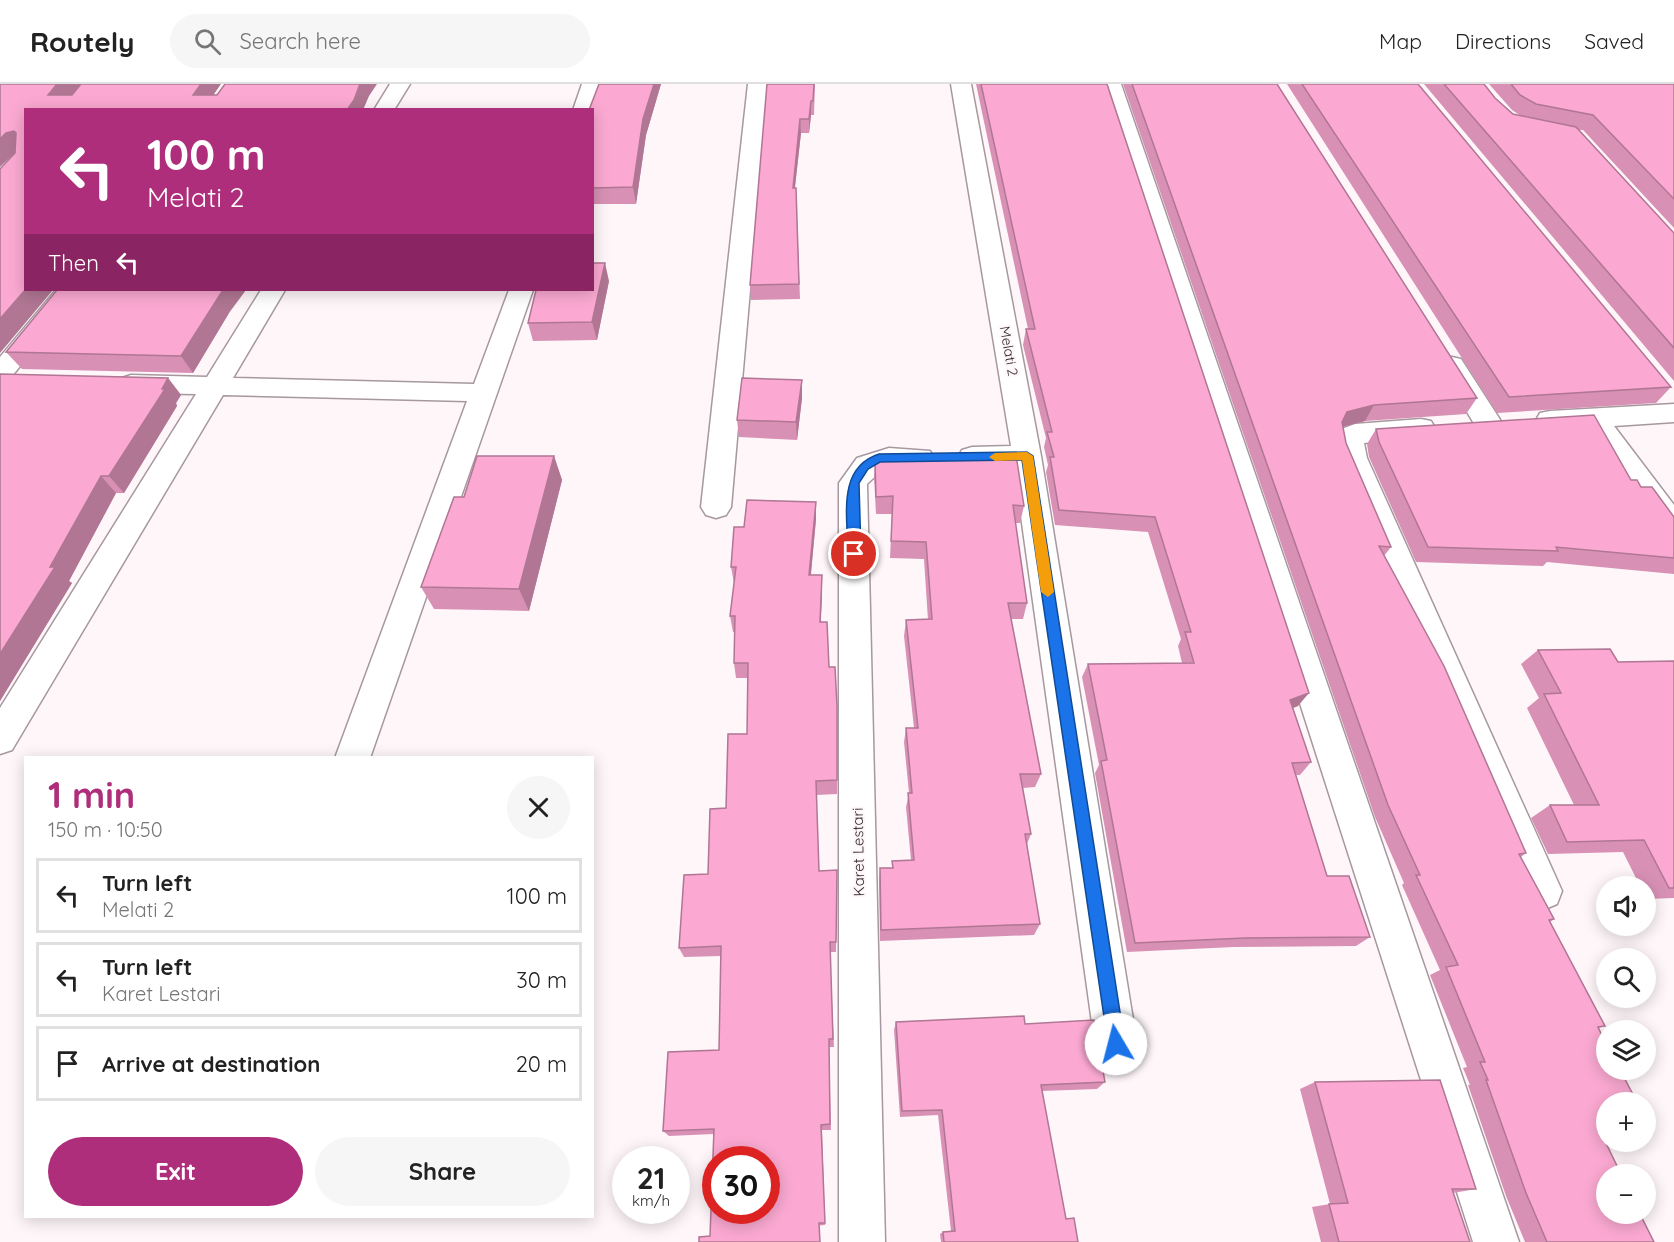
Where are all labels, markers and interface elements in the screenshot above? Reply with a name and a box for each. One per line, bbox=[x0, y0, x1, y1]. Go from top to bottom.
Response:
search box bbox=[170, 14, 590, 68]
text: Routely bbox=[30, 24, 134, 59]
icon: search bbox=[191, 25, 224, 58]
text: Search here bbox=[239, 27, 361, 55]
text: Map bbox=[1379, 28, 1422, 54]
text: Directions bbox=[1455, 28, 1551, 54]
text: Saved bbox=[1584, 28, 1644, 54]
text: 100 m bbox=[147, 128, 265, 181]
icon: left bbox=[48, 132, 126, 210]
text: Melati 2 bbox=[147, 180, 244, 214]
icon: left bbox=[111, 246, 144, 279]
text: Then bbox=[48, 249, 99, 277]
street label: Melati 2 bbox=[996, 325, 1022, 378]
pin bbox=[828, 528, 879, 579]
icon: arrive bbox=[837, 537, 870, 570]
text: 1 min bbox=[48, 772, 135, 817]
button: close bbox=[507, 776, 570, 839]
street label: Karet Lestari bbox=[848, 807, 868, 897]
text: 150 m · 10:50 bbox=[48, 817, 163, 842]
text: Turn left bbox=[102, 869, 192, 897]
map controls bbox=[1596, 876, 1656, 1224]
button: sound bbox=[1596, 876, 1656, 936]
icon: left bbox=[51, 879, 84, 912]
text: 100 m bbox=[507, 882, 567, 910]
text: Melati 2 bbox=[102, 897, 174, 922]
button: search bbox=[1596, 948, 1656, 1008]
text: Turn left bbox=[102, 953, 192, 981]
icon: left bbox=[51, 963, 84, 996]
text: 30 m bbox=[516, 966, 567, 994]
text: Karet Lestari bbox=[102, 981, 221, 1006]
position arrow bbox=[1084, 1012, 1148, 1076]
button: layers bbox=[1596, 1020, 1656, 1080]
icon: arrive bbox=[51, 1047, 84, 1080]
text: Arrive at destination bbox=[102, 1050, 320, 1078]
text: 20 m bbox=[516, 1050, 567, 1078]
button: + bbox=[1596, 1092, 1656, 1152]
button: Exit bbox=[48, 1137, 303, 1206]
button: Share bbox=[315, 1137, 570, 1206]
speed limit sign: 30 bbox=[702, 1146, 780, 1224]
text: 21 bbox=[637, 1159, 665, 1197]
button: − bbox=[1596, 1164, 1656, 1224]
text: km/h bbox=[632, 1191, 670, 1210]

